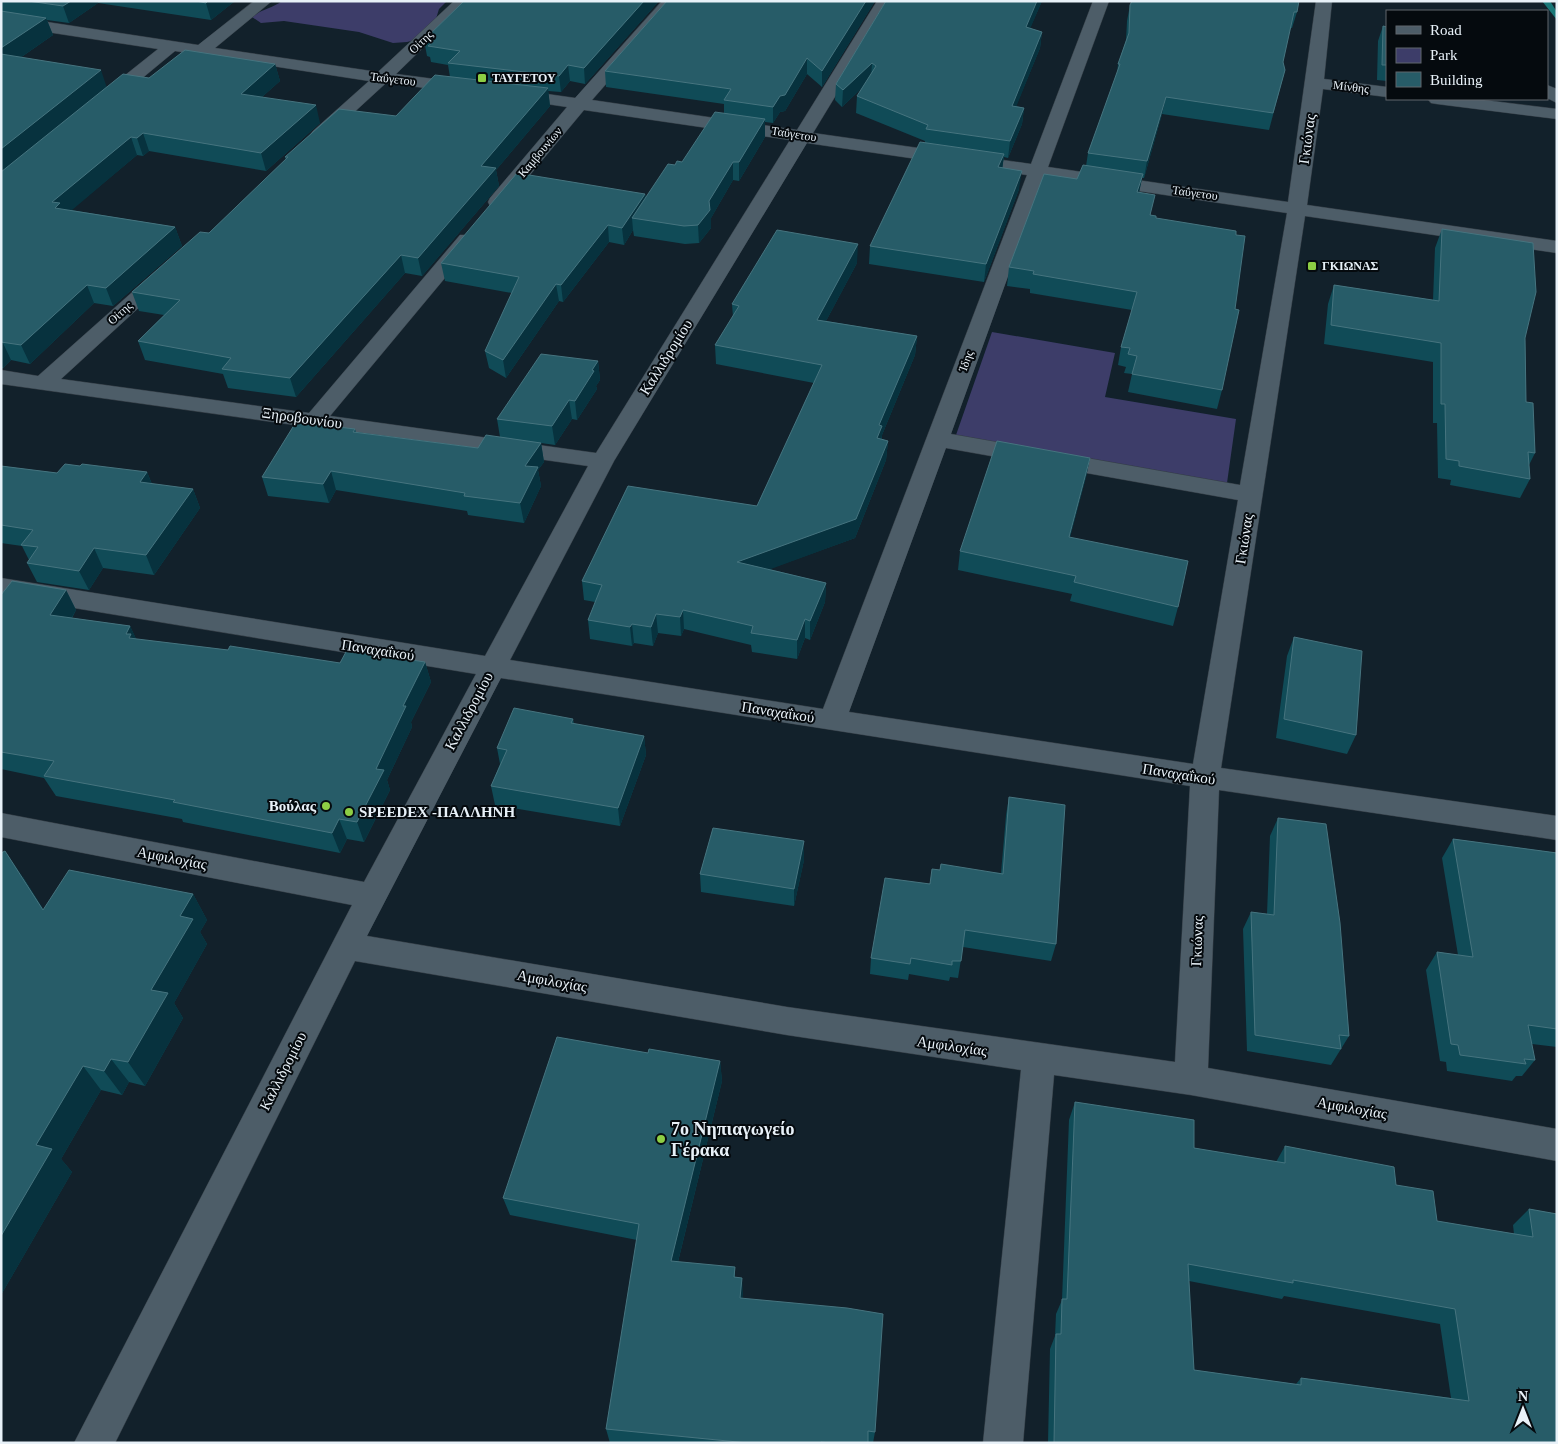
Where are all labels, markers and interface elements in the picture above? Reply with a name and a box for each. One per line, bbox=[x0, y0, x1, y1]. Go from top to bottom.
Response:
legend bbox=[1386, 10, 1548, 100]
text: Road bbox=[1430, 22, 1462, 38]
street label: Οίτης bbox=[406, 27, 436, 57]
text: Park bbox=[1430, 47, 1458, 63]
street label: Ταΰγετου bbox=[369, 69, 417, 89]
place label: ΤΑΥΓΕΤΟΥ bbox=[492, 71, 556, 85]
marker: ΤΑΥΓΕΤΟΥ bbox=[476, 72, 488, 84]
text: Building bbox=[1430, 72, 1483, 88]
street label: Μίνθης bbox=[1332, 78, 1370, 96]
street label: Γκιώνας bbox=[1296, 113, 1318, 165]
street label: Καμβουνίων bbox=[515, 124, 565, 180]
street label: Ταΰγετου bbox=[770, 124, 818, 144]
street label: Ταΰγετου bbox=[1171, 183, 1219, 203]
place label: ΓΚΙΩΝΑΣ bbox=[1322, 259, 1379, 273]
marker: ΓΚΙΩΝΑΣ bbox=[1306, 260, 1318, 272]
street label: Οίτης bbox=[105, 298, 135, 327]
street label: Καλλιδρομίου bbox=[637, 316, 695, 398]
street label: Ίδης bbox=[955, 348, 976, 374]
street label: Ξηροβουνίου bbox=[261, 404, 343, 432]
street label: Γκιώνας bbox=[1232, 513, 1256, 565]
street label: Παναχαΐκού bbox=[340, 636, 416, 664]
street label: Καλλιδρομίου bbox=[442, 669, 496, 753]
street label: Παναχαΐκού bbox=[740, 698, 816, 726]
street label: Παναχαΐκού bbox=[1141, 760, 1217, 788]
place label: Βούλας bbox=[269, 798, 317, 814]
marker: Βούλας bbox=[320, 800, 332, 812]
place label: SPEEDEX -ΠΑΛΛΗΝΗ bbox=[359, 804, 515, 820]
marker: SPEEDEX -ΠΑΛΛΗΝΗ bbox=[343, 806, 355, 818]
street label: Αμφιλοχίας bbox=[136, 843, 208, 873]
street label: Γκιώνας bbox=[1188, 915, 1206, 967]
street label: Αμφιλοχίας bbox=[516, 967, 588, 995]
street label: Καλλιδρομίου bbox=[256, 1029, 310, 1113]
street label: Αμφιλοχίας bbox=[916, 1033, 988, 1059]
street label: Αμφιλοχίας bbox=[1316, 1094, 1388, 1122]
place label: 7ο Νηπιαγωγείο Γέρακα bbox=[671, 1119, 794, 1160]
marker: 7ο Νηπιαγωγείο Γέρακα bbox=[655, 1133, 667, 1145]
north arrow bbox=[1498, 1384, 1548, 1434]
text: N bbox=[1518, 1389, 1528, 1404]

